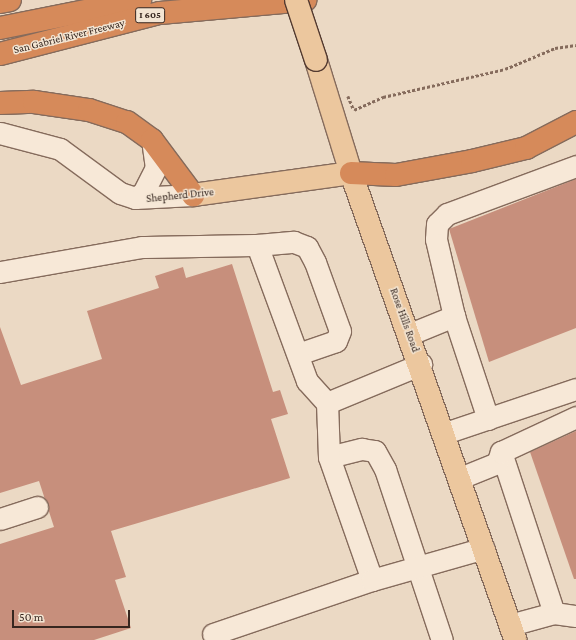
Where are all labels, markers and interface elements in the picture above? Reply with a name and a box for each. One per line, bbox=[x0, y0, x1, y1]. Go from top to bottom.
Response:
road number: I 605 bbox=[135, 7, 165, 23]
street label: San Gabriel River Freeway bbox=[12, 16, 126, 56]
street label: Shepherd Drive bbox=[146, 185, 214, 205]
street label: Rose Hills Road bbox=[387, 286, 423, 354]
scale bar bbox=[14, 602, 132, 628]
text: 50 m bbox=[19, 610, 43, 624]

